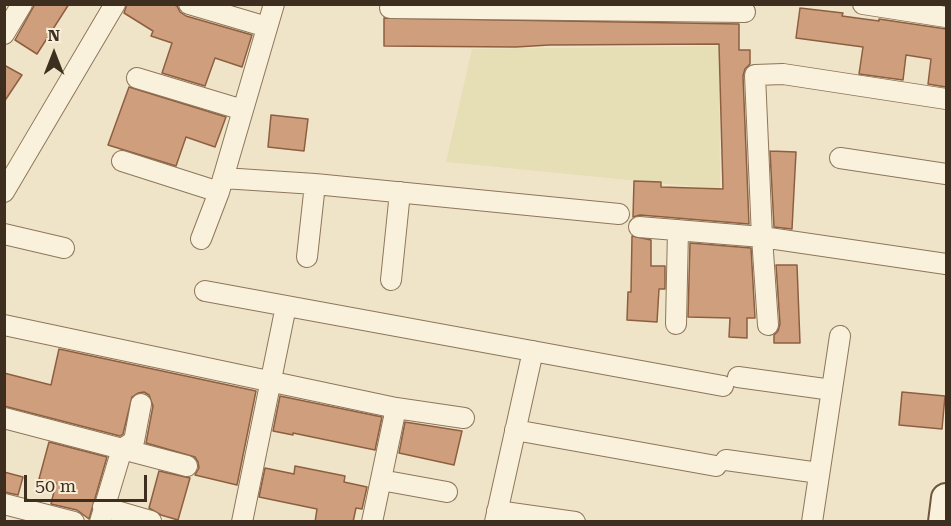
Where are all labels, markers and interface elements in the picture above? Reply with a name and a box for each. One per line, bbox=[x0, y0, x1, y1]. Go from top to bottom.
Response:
north arrow bbox=[24, 24, 84, 84]
text: N bbox=[48, 26, 60, 45]
scale bar bbox=[27, 463, 150, 501]
text: 50 m bbox=[35, 475, 76, 496]

